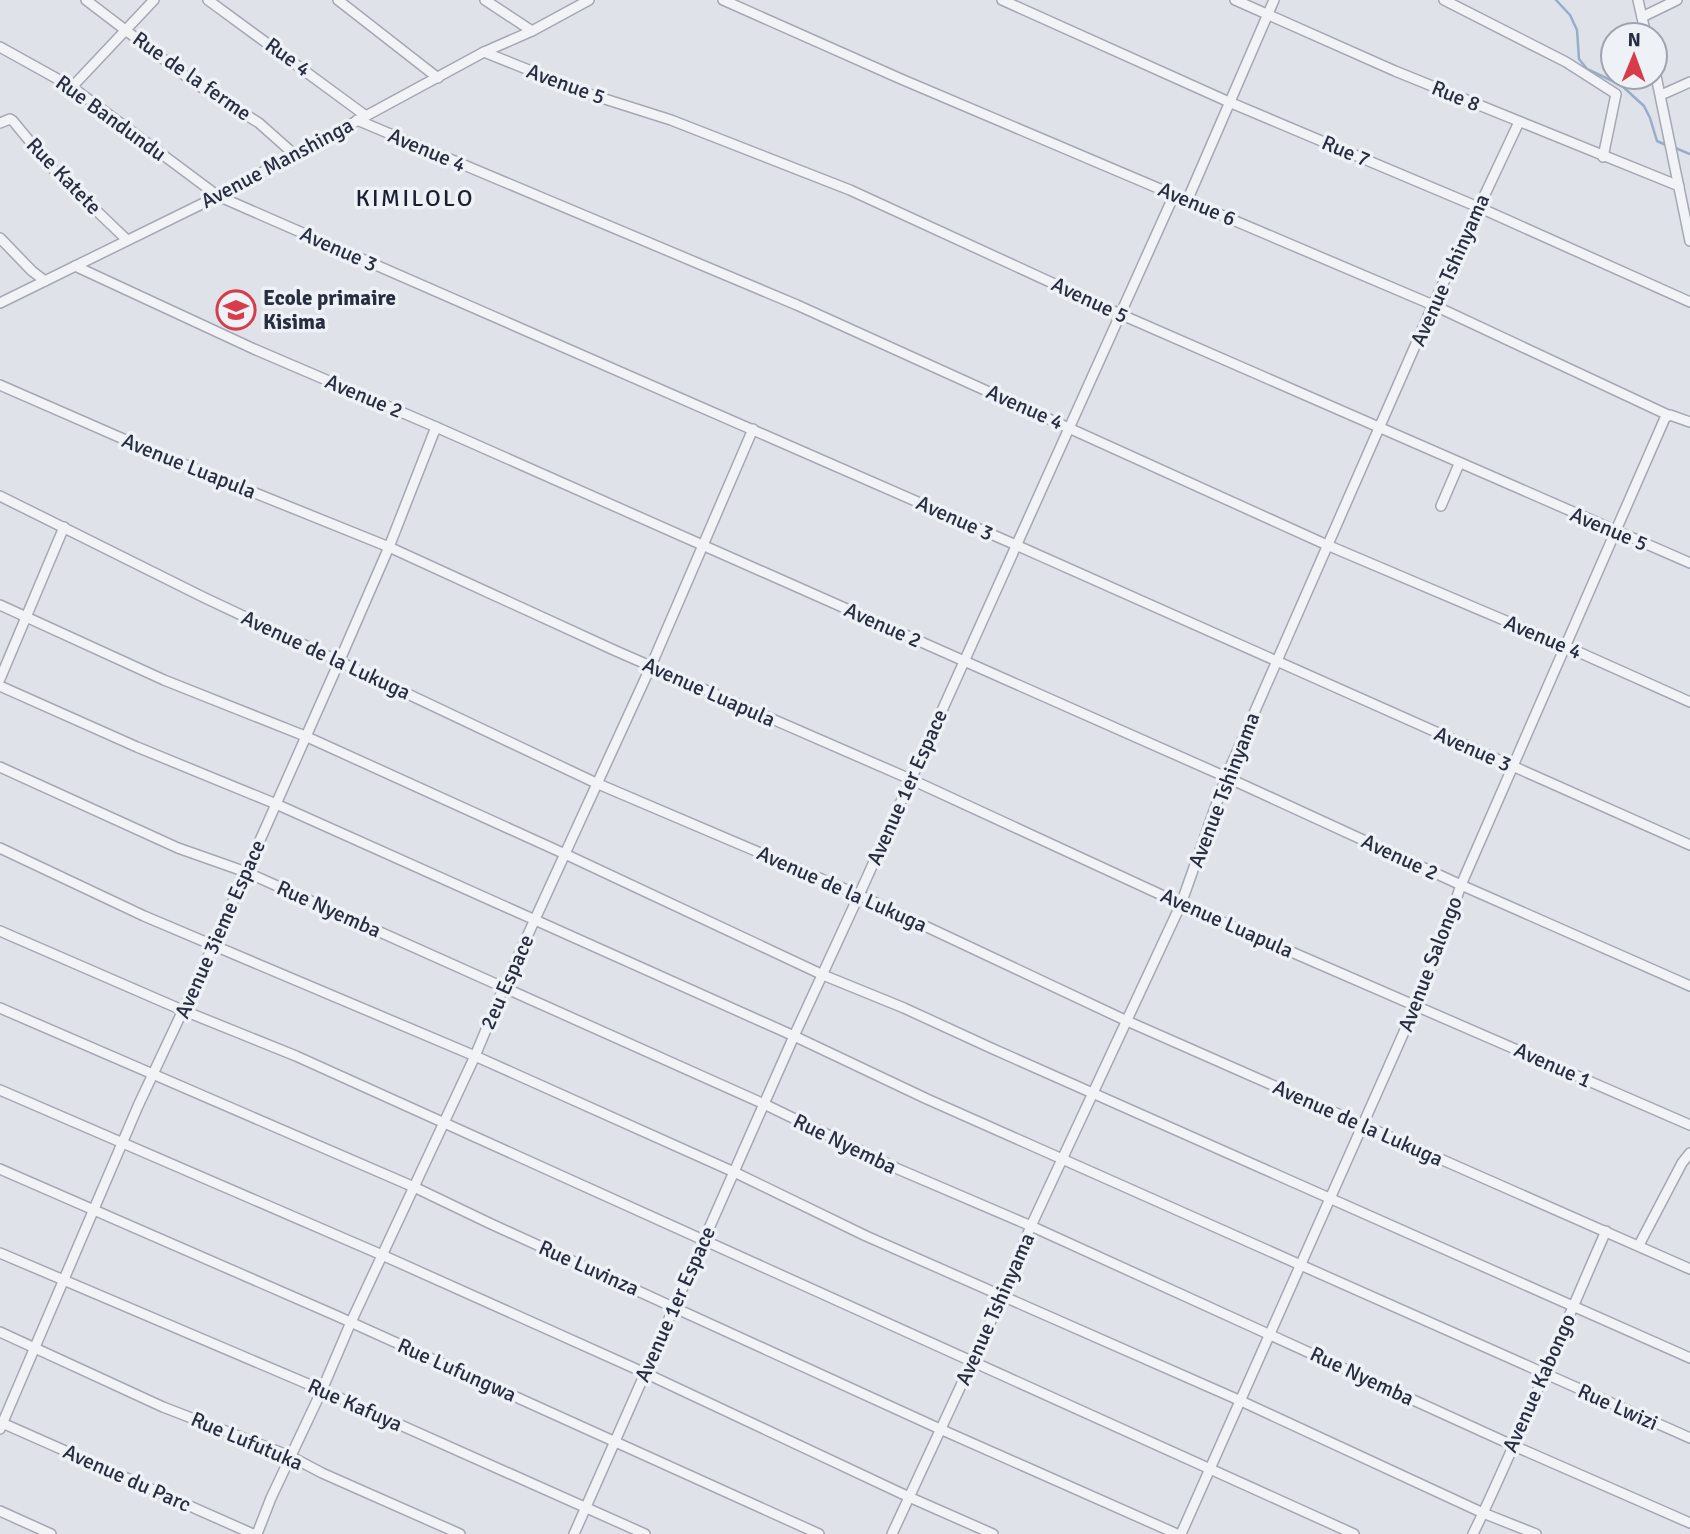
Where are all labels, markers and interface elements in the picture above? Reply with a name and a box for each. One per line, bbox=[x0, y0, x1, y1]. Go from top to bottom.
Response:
north arrow bbox=[1599, 21, 1669, 91]
street label: Rue de la ferme bbox=[128, 26, 256, 126]
text: N bbox=[1627, 28, 1641, 52]
street label: Rue 4 bbox=[260, 32, 316, 82]
street label: Avenue 5 bbox=[523, 58, 609, 110]
street label: Rue Bandundu bbox=[51, 69, 171, 167]
street label: Rue 8 bbox=[1428, 75, 1484, 117]
street label: Avenue Manshinga bbox=[196, 112, 358, 214]
street label: Avenue 4 bbox=[384, 122, 470, 178]
street label: Rue 7 bbox=[1318, 129, 1374, 173]
street label: Rue Katete bbox=[21, 132, 107, 220]
street label: Avenue 6 bbox=[1154, 176, 1240, 232]
district label: KIMILOLO bbox=[355, 183, 475, 213]
street label: Avenue Tshinyama bbox=[1405, 190, 1495, 350]
street label: Avenue 3 bbox=[296, 221, 382, 277]
street label: Avenue 5 bbox=[1048, 271, 1132, 329]
place label: Ecole primaire Kisima bbox=[263, 285, 396, 335]
school or university icon: Ecole primaire Kisima bbox=[215, 289, 257, 331]
street label: Avenue 2 bbox=[321, 368, 407, 424]
street label: Avenue 4 bbox=[982, 379, 1068, 435]
street label: Avenue Luapula bbox=[118, 427, 260, 505]
street label: Avenue 3 bbox=[912, 490, 998, 546]
street label: Avenue 5 bbox=[1566, 501, 1652, 557]
street label: Avenue 2 bbox=[840, 597, 926, 653]
street label: Avenue de la Lukuga bbox=[237, 604, 415, 706]
street label: Avenue 4 bbox=[1500, 609, 1586, 665]
street label: Avenue Luapula bbox=[639, 651, 779, 733]
street label: Avenue 1er Espace bbox=[861, 705, 953, 869]
street label: Avenue Tshinyama bbox=[1182, 709, 1266, 871]
street label: Avenue 3 bbox=[1430, 721, 1516, 777]
street label: Avenue 2 bbox=[1358, 828, 1442, 886]
street label: Avenue 3ieme Espace bbox=[169, 836, 271, 1022]
street label: Avenue de la Lukuga bbox=[753, 840, 931, 938]
street label: Rue Nyemba bbox=[273, 874, 385, 944]
street label: Avenue Luapula bbox=[1157, 882, 1297, 964]
street label: Avenue Salongo bbox=[1392, 893, 1468, 1035]
street label: 2eu Espace bbox=[475, 931, 539, 1033]
street label: Avenue 1 bbox=[1510, 1037, 1596, 1093]
street label: Avenue de la Lukuga bbox=[1269, 1074, 1447, 1172]
street label: Rue Nyemba bbox=[789, 1108, 901, 1180]
street label: Avenue 1er Espace bbox=[629, 1222, 721, 1386]
street label: Avenue Tshinyama bbox=[950, 1229, 1040, 1389]
street label: Rue Luvinza bbox=[535, 1234, 643, 1302]
street label: Avenue Kabongo bbox=[1497, 1310, 1581, 1456]
street label: Rue Lufungwa bbox=[394, 1332, 520, 1408]
street label: Rue Nyemba bbox=[1306, 1341, 1418, 1411]
street label: Rue Kafuya bbox=[304, 1373, 406, 1437]
street label: Rue Lwizi bbox=[1574, 1378, 1662, 1436]
street label: Rue Lufutuka bbox=[187, 1406, 307, 1476]
street label: Avenue du Parc bbox=[59, 1438, 195, 1518]

